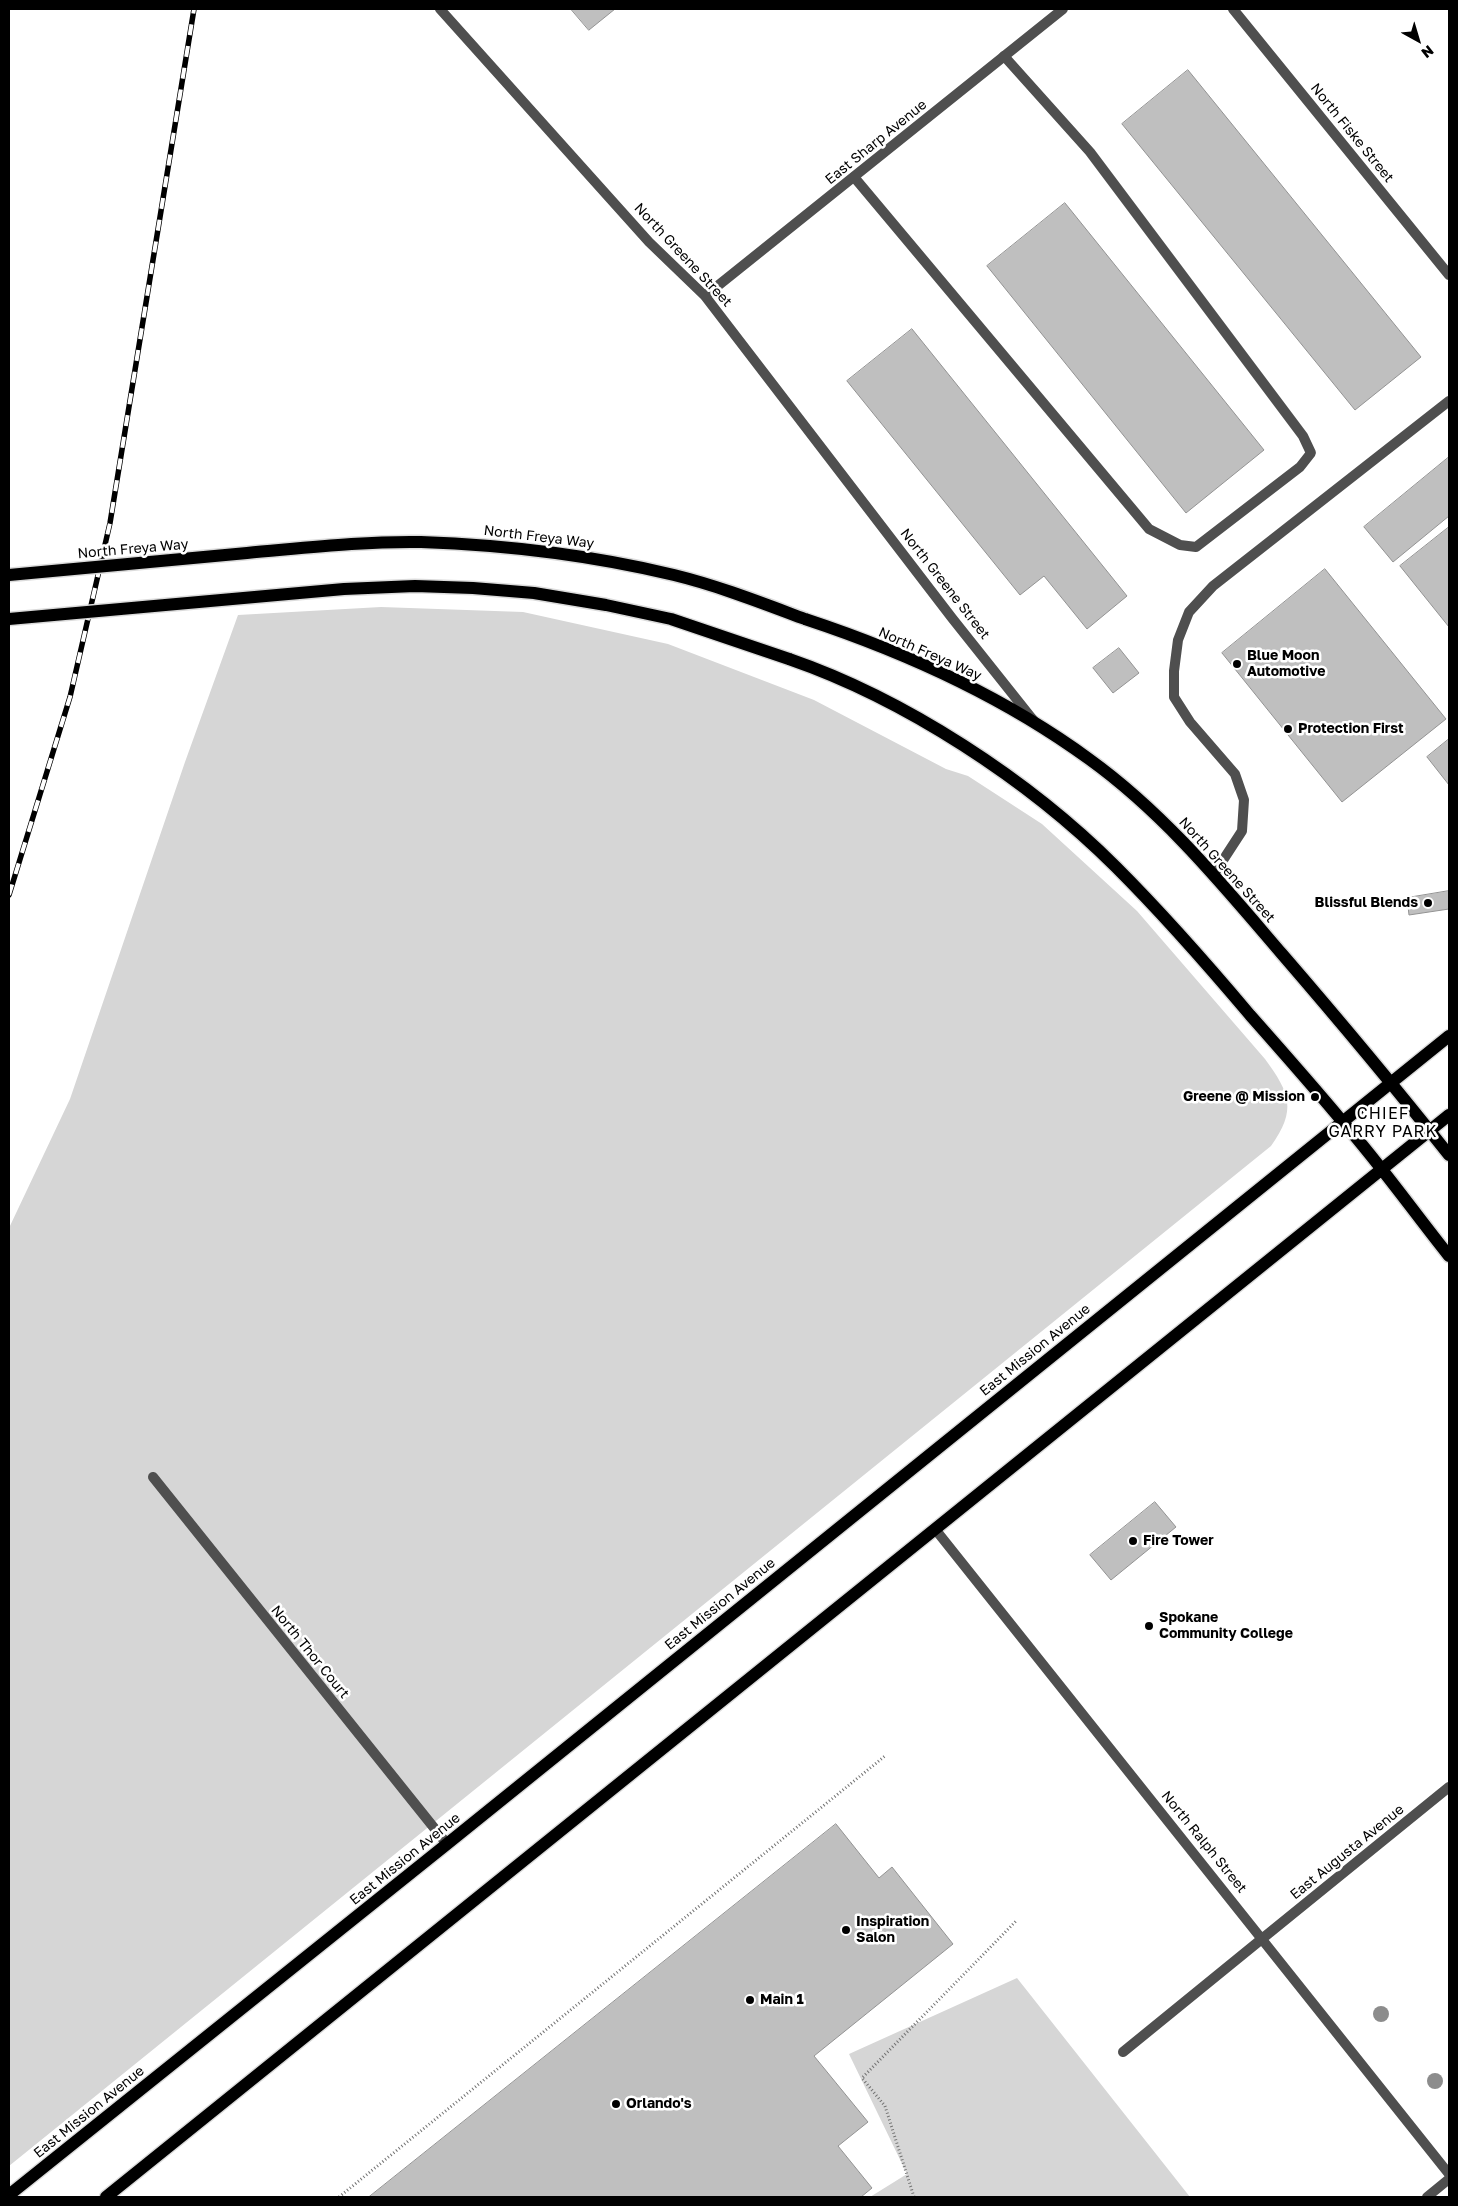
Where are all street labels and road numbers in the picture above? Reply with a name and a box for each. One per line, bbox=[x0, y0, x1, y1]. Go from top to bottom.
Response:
street label: North Fiske Street bbox=[1307, 80, 1397, 186]
street label: East Sharp Avenue bbox=[822, 96, 930, 188]
street label: North Greene Street bbox=[631, 200, 735, 310]
street label: North Freya Way bbox=[483, 522, 595, 552]
street label: North Greene Street bbox=[897, 525, 993, 643]
street label: North Freya Way bbox=[77, 536, 189, 562]
street label: North Freya Way bbox=[876, 624, 984, 684]
street label: North Greene Street bbox=[1175, 814, 1279, 926]
street label: East Mission Avenue bbox=[976, 1300, 1094, 1400]
street label: East Mission Avenue bbox=[661, 1554, 779, 1654]
street label: North Thor Court bbox=[267, 1602, 353, 1702]
street label: North Ralph Street bbox=[1158, 1788, 1250, 1896]
street label: East Augusta Avenue bbox=[1287, 1801, 1407, 1903]
street label: East Mission Avenue bbox=[346, 1809, 464, 1909]
street label: East Mission Avenue bbox=[30, 2062, 148, 2162]

